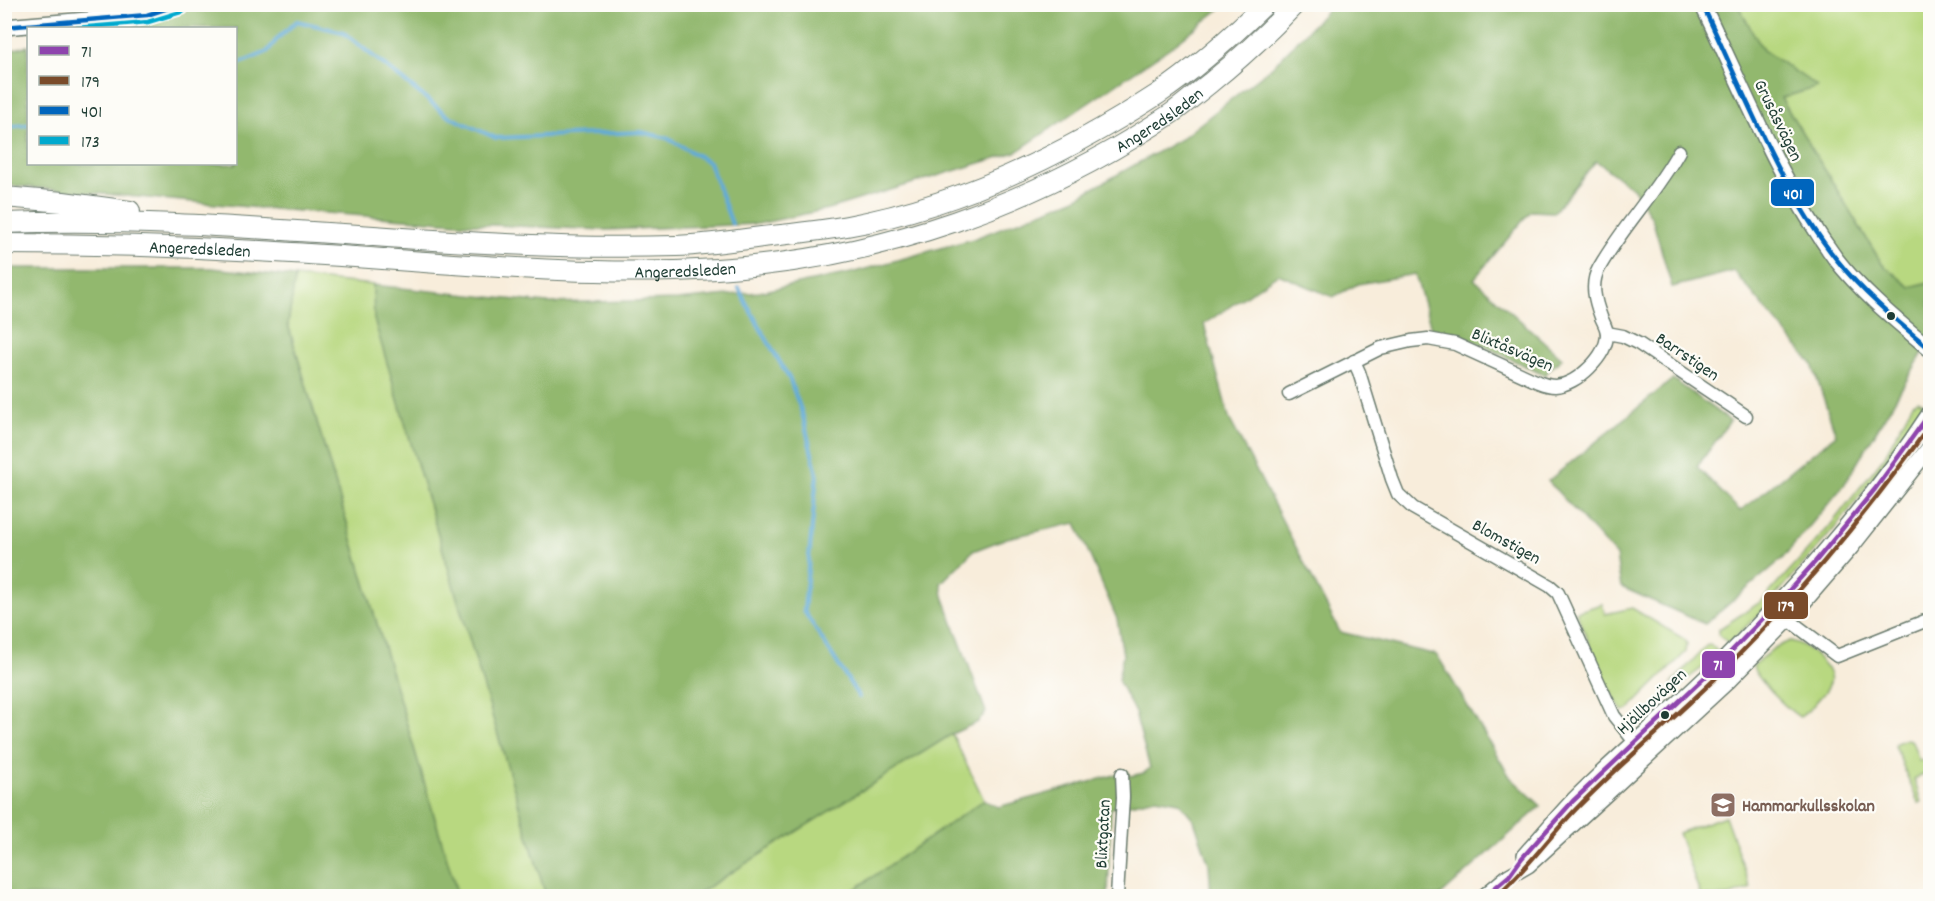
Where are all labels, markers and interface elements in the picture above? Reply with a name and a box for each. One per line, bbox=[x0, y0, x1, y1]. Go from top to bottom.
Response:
legend bbox=[27, 27, 237, 165]
text: 71 bbox=[81, 41, 92, 66]
text: 179 bbox=[81, 71, 100, 96]
street label: Grusåsvägen bbox=[1746, 76, 1807, 166]
street label: Angeredsleden bbox=[1112, 83, 1210, 161]
text: 401 bbox=[81, 101, 102, 126]
text: 173 bbox=[81, 131, 100, 156]
line badge: 401 bbox=[1770, 178, 1815, 207]
text: 401 bbox=[1784, 184, 1802, 207]
street label: Angeredsleden bbox=[149, 236, 251, 266]
street label: Angeredsleden bbox=[634, 258, 737, 287]
unlabelled marker bbox=[1885, 310, 1897, 322]
street label: Blixtåsvägen bbox=[1467, 323, 1557, 380]
street label: Barrstigen bbox=[1650, 328, 1723, 389]
street label: Blomstigen bbox=[1467, 514, 1545, 572]
line badge: 179 bbox=[1763, 591, 1809, 620]
text: 179 bbox=[1778, 596, 1794, 619]
line badge: 71 bbox=[1701, 650, 1736, 679]
text: 71 bbox=[1713, 655, 1723, 678]
street label: Hjällbovägen bbox=[1612, 664, 1693, 742]
unlabelled marker bbox=[1659, 709, 1671, 721]
school or university icon: Hammarkullsskolan bbox=[1708, 790, 1738, 820]
place label: Hammarkullsskolan bbox=[1742, 795, 1875, 820]
street label: Blixtgatan bbox=[1090, 799, 1119, 869]

